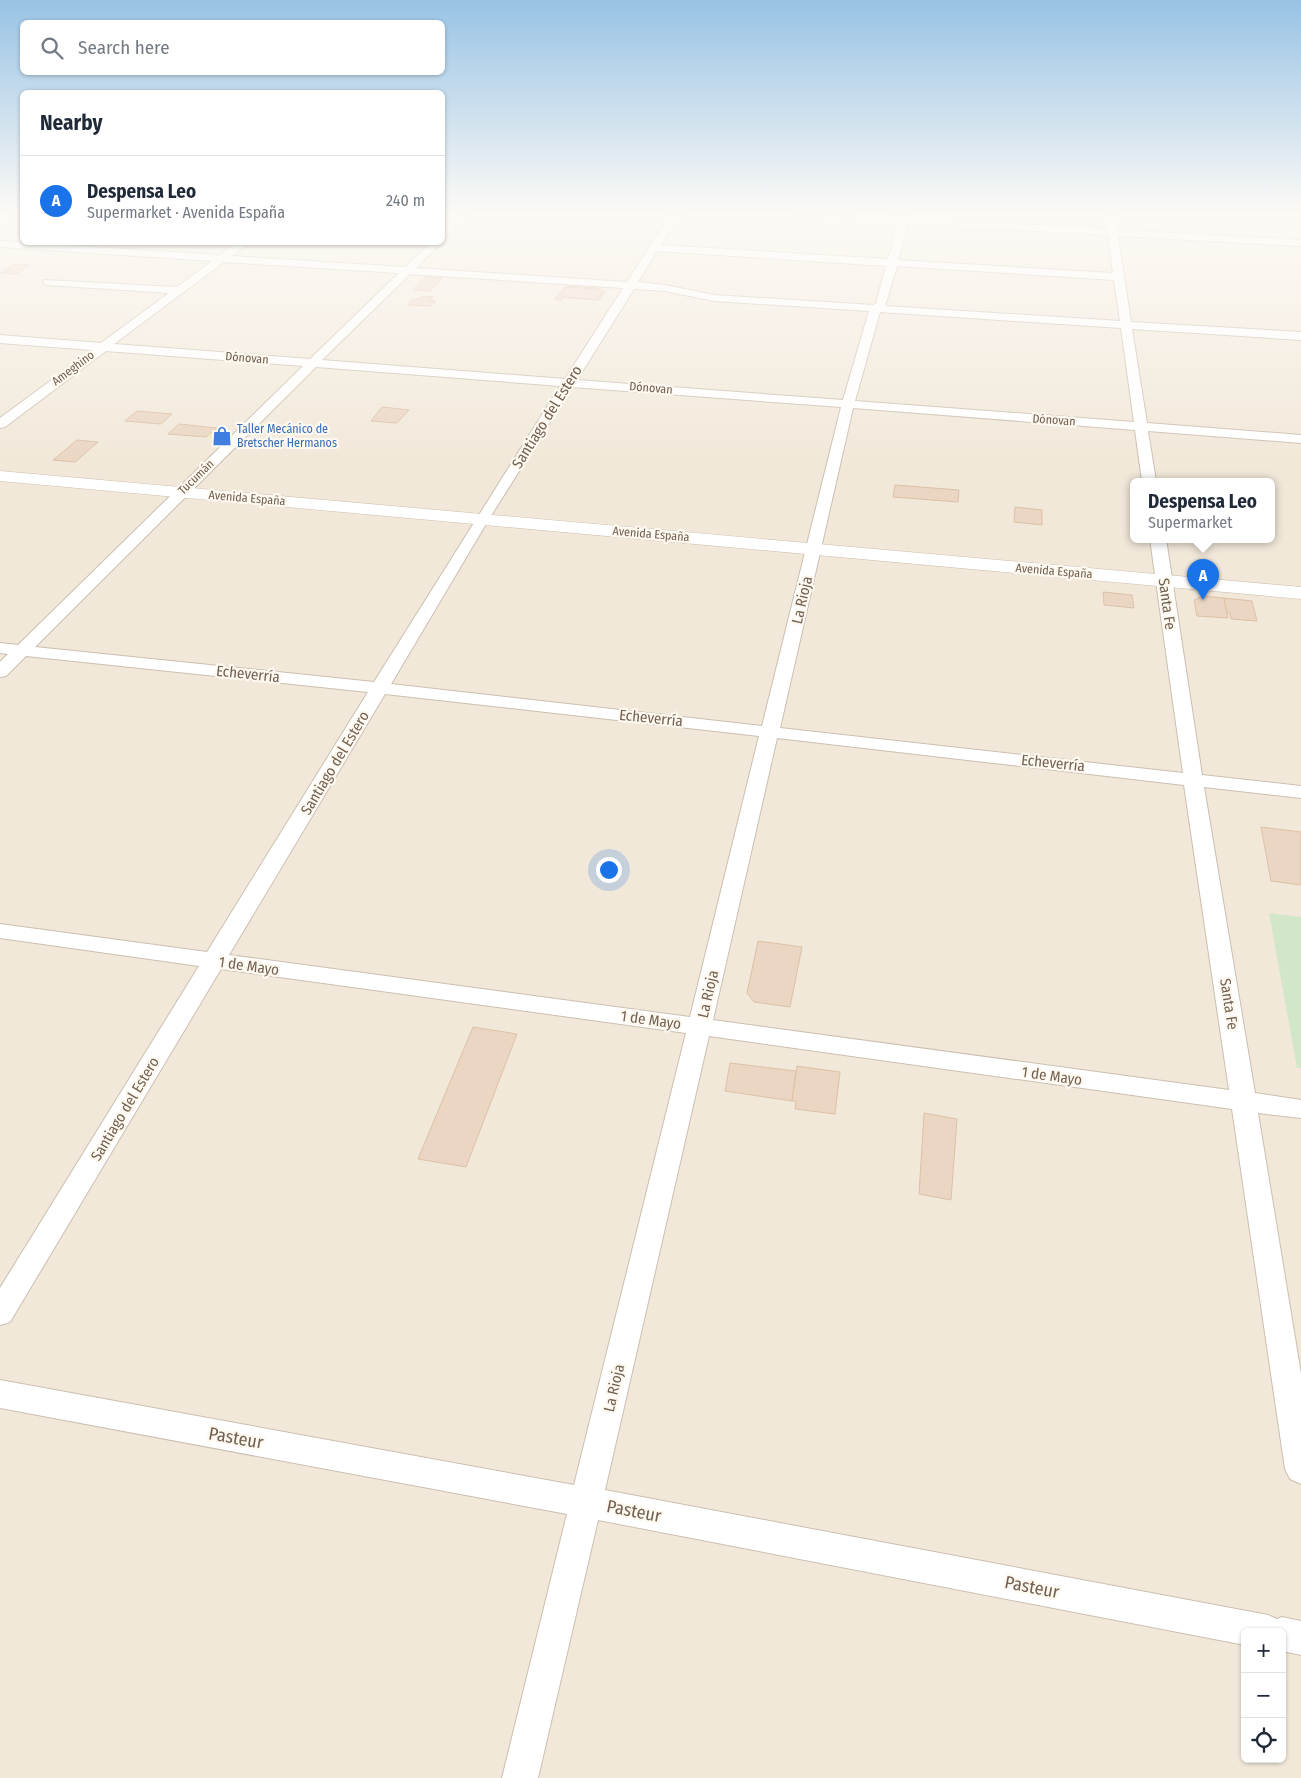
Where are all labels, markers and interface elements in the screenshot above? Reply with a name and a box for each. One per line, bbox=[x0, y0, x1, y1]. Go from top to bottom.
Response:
search box bbox=[20, 20, 445, 75]
icon: search bbox=[38, 34, 66, 62]
text: Search here bbox=[78, 36, 170, 59]
text: Nearby bbox=[40, 110, 102, 136]
text: Despensa Leo bbox=[87, 180, 196, 203]
text: A bbox=[52, 191, 60, 210]
text: 240 m bbox=[386, 191, 425, 210]
text: Supermarket · Avenida España bbox=[87, 203, 285, 222]
street label: Ameghino bbox=[49, 348, 97, 388]
street label: Dónovan bbox=[225, 349, 269, 367]
street label: Santiago del Estero bbox=[508, 362, 586, 472]
street label: Dónovan bbox=[629, 379, 673, 397]
street label: Dónovan bbox=[1032, 412, 1076, 428]
place label: Taller Mecánico de Bretscher Hermanos bbox=[237, 422, 337, 450]
shop icon: Taller Mecánico de Bretscher Hermanos bbox=[211, 425, 233, 447]
street label: Tucumán bbox=[175, 457, 217, 497]
popup bbox=[1130, 478, 1275, 543]
street label: Avenida España bbox=[208, 488, 286, 508]
text: Despensa Leo bbox=[1148, 490, 1257, 513]
text: Supermarket bbox=[1148, 513, 1232, 532]
street label: Avenida España bbox=[612, 524, 690, 544]
pin: A bbox=[1187, 559, 1219, 600]
street label: Avenida España bbox=[1015, 561, 1093, 581]
street label: La Rioja bbox=[788, 574, 816, 626]
street label: Santa Fe bbox=[1154, 577, 1180, 631]
street label: Echeverría bbox=[215, 662, 281, 686]
street label: Echeverría bbox=[618, 706, 684, 730]
street label: Santiago del Estero bbox=[297, 708, 373, 818]
street label: Echeverría bbox=[1020, 751, 1086, 775]
your location bbox=[596, 857, 622, 883]
street label: 1 de Mayo bbox=[218, 953, 280, 979]
street label: La Rioja bbox=[694, 968, 722, 1020]
street label: Santa Fe bbox=[1216, 977, 1242, 1031]
street label: 1 de Mayo bbox=[620, 1007, 682, 1033]
street label: Santiago del Estero bbox=[87, 1054, 163, 1164]
street label: 1 de Mayo bbox=[1021, 1063, 1083, 1089]
street label: La Rioja bbox=[600, 1362, 628, 1414]
street label: Pasteur bbox=[207, 1422, 266, 1454]
street label: Pasteur bbox=[605, 1495, 664, 1527]
street label: Pasteur bbox=[1003, 1571, 1062, 1603]
map controls bbox=[1241, 1628, 1286, 1763]
button: + bbox=[1241, 1628, 1286, 1673]
button: − bbox=[1241, 1673, 1286, 1718]
button: locate bbox=[1241, 1718, 1286, 1763]

